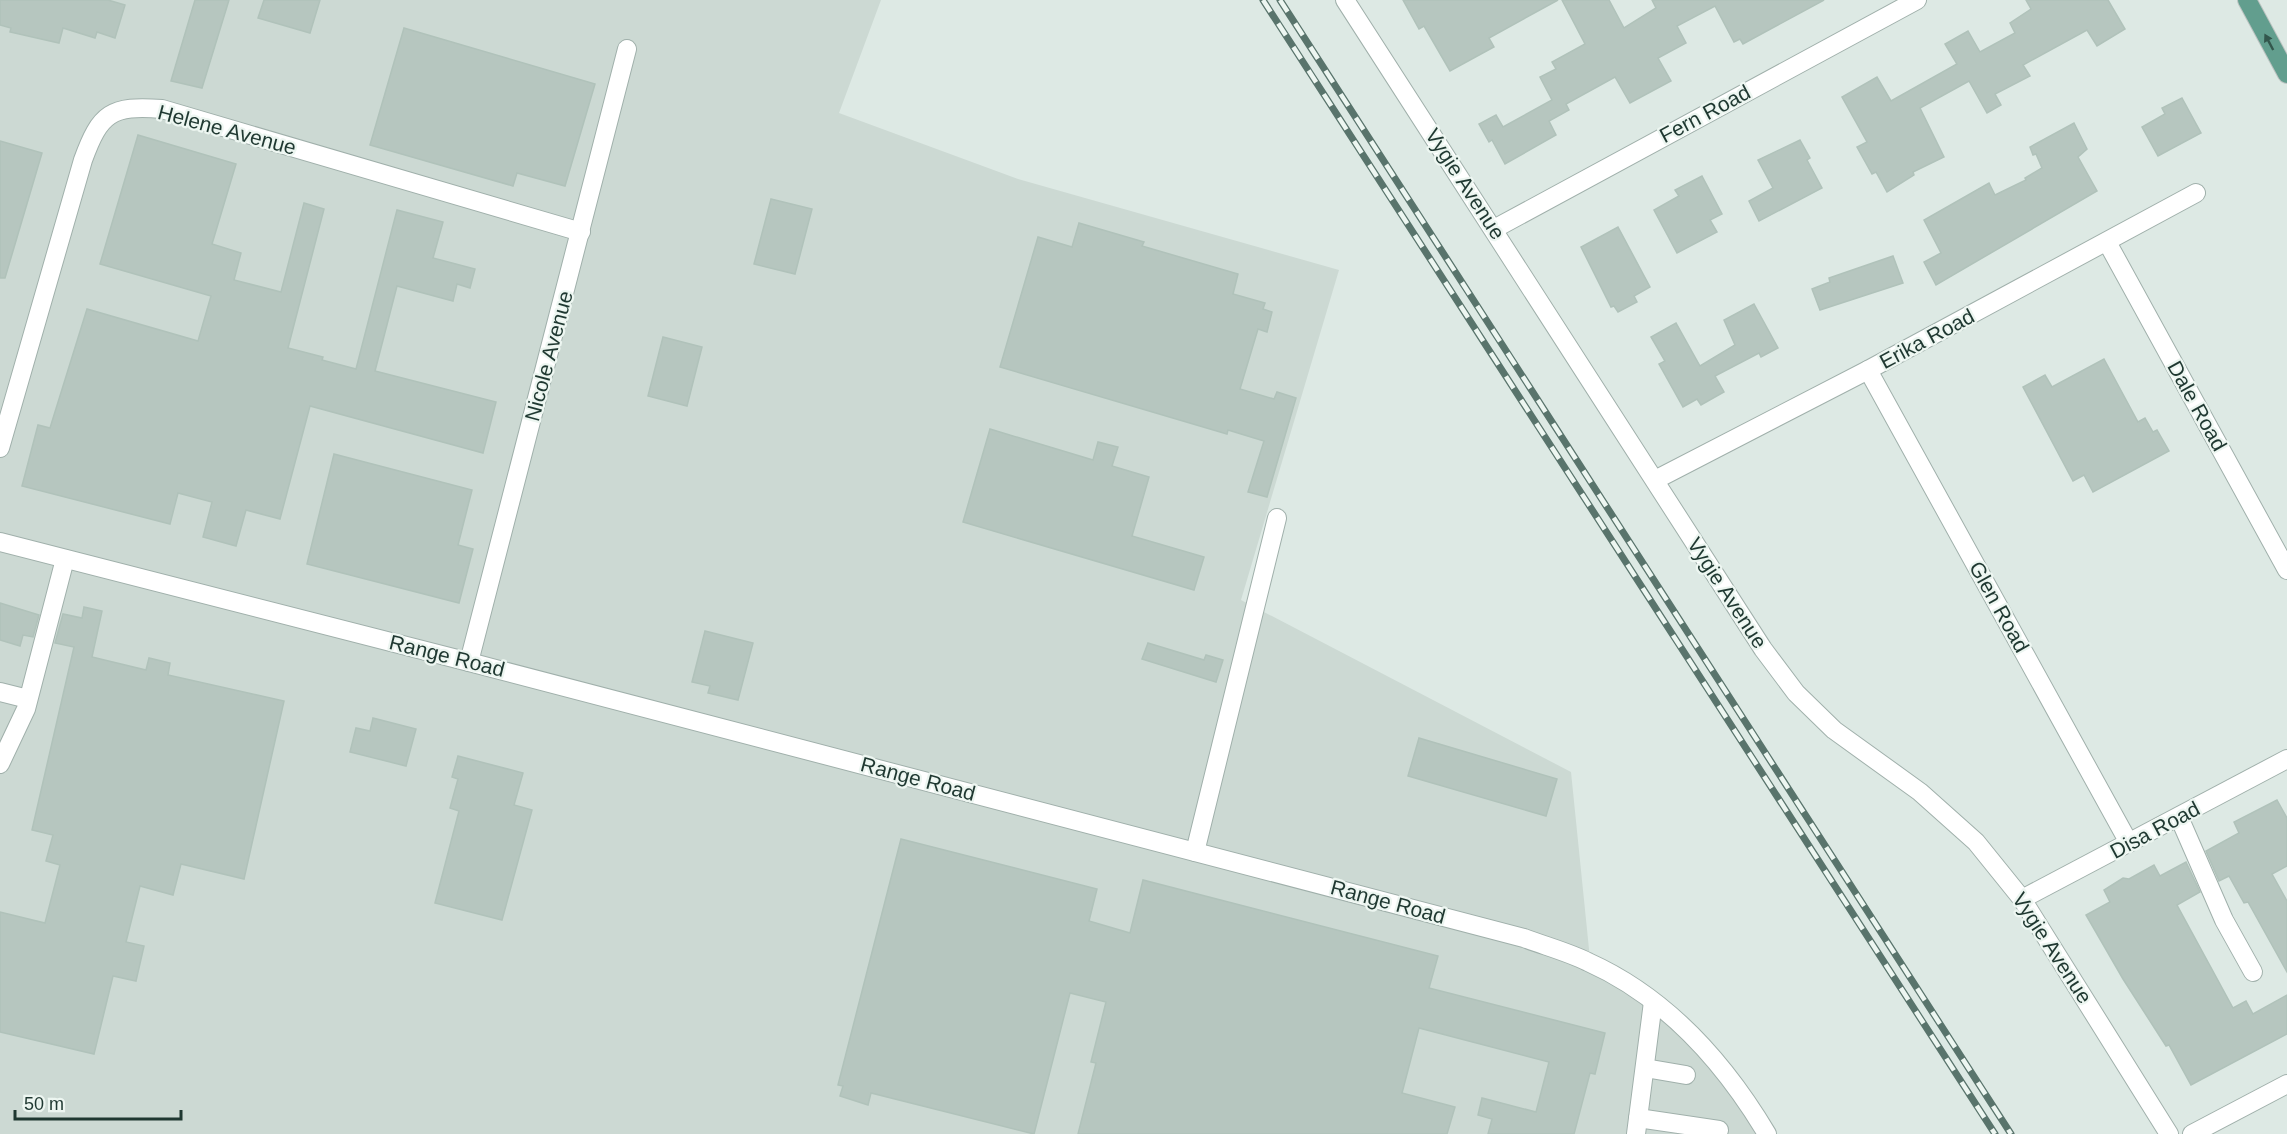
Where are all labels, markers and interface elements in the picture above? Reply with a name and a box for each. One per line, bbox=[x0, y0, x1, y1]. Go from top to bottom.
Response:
one-way arrow bbox=[2264, 33, 2274, 50]
street label: Fern Road bbox=[1656, 80, 1754, 147]
street label: Helene Avenue bbox=[156, 100, 299, 159]
street label: Vygie Avenue bbox=[1421, 124, 1510, 243]
street label: Nicole Avenue bbox=[520, 288, 577, 424]
street label: Erika Road bbox=[1876, 304, 1978, 373]
street label: Dale Road bbox=[2163, 357, 2232, 455]
street label: Vygie Avenue bbox=[1683, 533, 1772, 652]
street label: Glen Road bbox=[1965, 557, 2034, 656]
street label: Range Road bbox=[387, 630, 507, 681]
street label: Range Road bbox=[858, 752, 978, 805]
street label: Disa Road bbox=[2106, 796, 2203, 863]
street label: Range Road bbox=[1328, 875, 1448, 928]
street label: Vygie Avenue bbox=[2008, 888, 2097, 1007]
scale bar bbox=[15, 1083, 182, 1121]
text: 50 m bbox=[24, 1094, 64, 1114]

